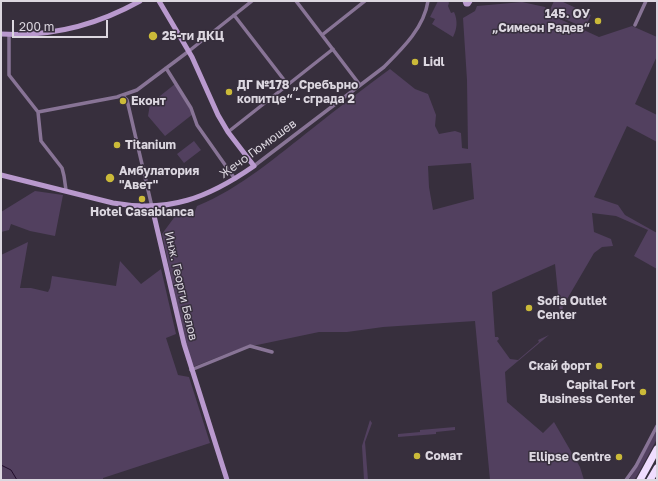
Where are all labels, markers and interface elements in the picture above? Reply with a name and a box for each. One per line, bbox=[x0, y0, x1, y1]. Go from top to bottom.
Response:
place label: 145. ОУ „Симеон Радев“ bbox=[492, 7, 590, 35]
scale bar bbox=[14, 12, 110, 38]
marker: 145. ОУ „Симеон Радев“ bbox=[593, 16, 603, 26]
text: 200 m bbox=[19, 19, 54, 34]
place label: 25-ти ДКЦ bbox=[162, 29, 224, 43]
marker: 25-ти ДКЦ bbox=[147, 30, 159, 42]
place label: Lidl bbox=[423, 55, 445, 69]
marker: Lidl bbox=[410, 57, 420, 67]
place label: ДГ №178 „Сребърно копитце“ - сграда 2 bbox=[237, 78, 358, 106]
marker: ДГ №178 „Сребърно копитце“ - сграда 2 bbox=[224, 87, 234, 97]
place label: Еконт bbox=[131, 94, 166, 108]
marker: Еконт bbox=[118, 96, 128, 106]
street label: Жечо Гюмюшев bbox=[217, 116, 299, 182]
place label: Titanium bbox=[125, 138, 176, 152]
marker: Titanium bbox=[112, 140, 122, 150]
place label: Амбулатория "Авет" bbox=[119, 164, 199, 192]
marker: Амбулатория "Авет" bbox=[104, 172, 116, 184]
marker: Hotel Casablanca bbox=[137, 194, 147, 204]
place label: Hotel Casablanca bbox=[90, 205, 194, 219]
street label: Инж. Георги Белов bbox=[161, 230, 201, 342]
place label: Sofia Outlet Center bbox=[537, 294, 607, 322]
marker: Sofia Outlet Center bbox=[524, 303, 534, 313]
place label: Скай форт bbox=[528, 359, 591, 373]
marker: Скай форт bbox=[594, 361, 604, 371]
place label: Capital Fort Business Center bbox=[539, 378, 635, 406]
marker: Capital Fort Business Center bbox=[638, 387, 648, 397]
place label: Сомат bbox=[425, 449, 462, 463]
place label: Ellipse Centre bbox=[529, 450, 611, 464]
marker: Сомат bbox=[412, 451, 422, 461]
marker: Ellipse Centre bbox=[614, 452, 624, 462]

